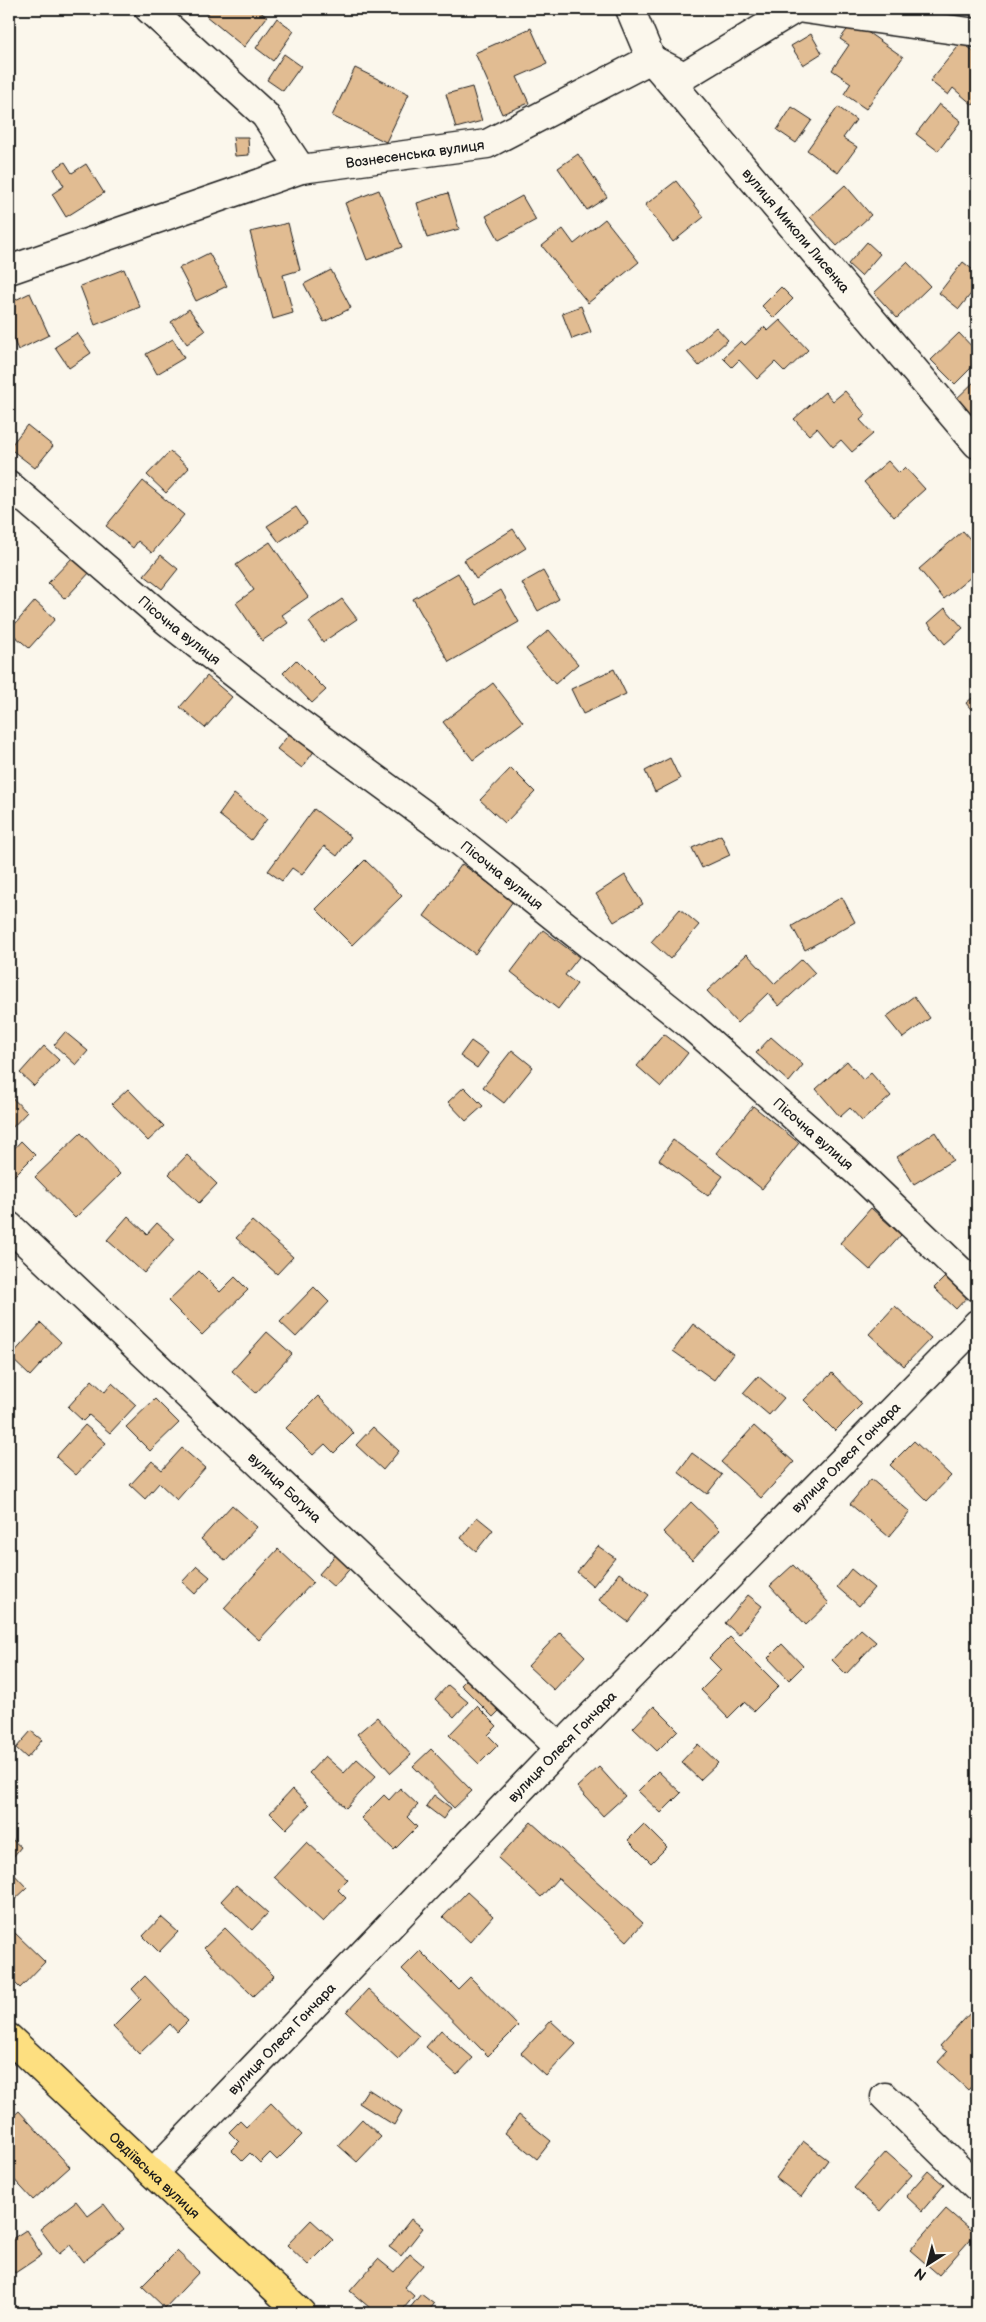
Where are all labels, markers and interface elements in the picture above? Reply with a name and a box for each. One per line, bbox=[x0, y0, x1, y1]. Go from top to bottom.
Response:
street label: Вознесенська вулиця bbox=[345, 136, 486, 172]
street label: вулиця Миколи Лисенка bbox=[738, 165, 854, 297]
street label: Пісочна вулиця bbox=[135, 592, 224, 669]
street label: Пісочна вулиця bbox=[457, 837, 547, 914]
street label: Пісочна вулиця bbox=[770, 1094, 857, 1174]
street label: вулиця Олеся Гончара bbox=[788, 1398, 905, 1517]
street label: вулиця Богуна bbox=[244, 1449, 325, 1527]
street label: вулиця Олеся Гончара bbox=[505, 1687, 621, 1806]
street label: вулиця Олеся Гончара bbox=[225, 1979, 340, 2098]
street label: Овдіївська вулиця bbox=[105, 2129, 203, 2223]
north arrow bbox=[904, 2240, 954, 2290]
text: N bbox=[911, 2264, 930, 2284]

